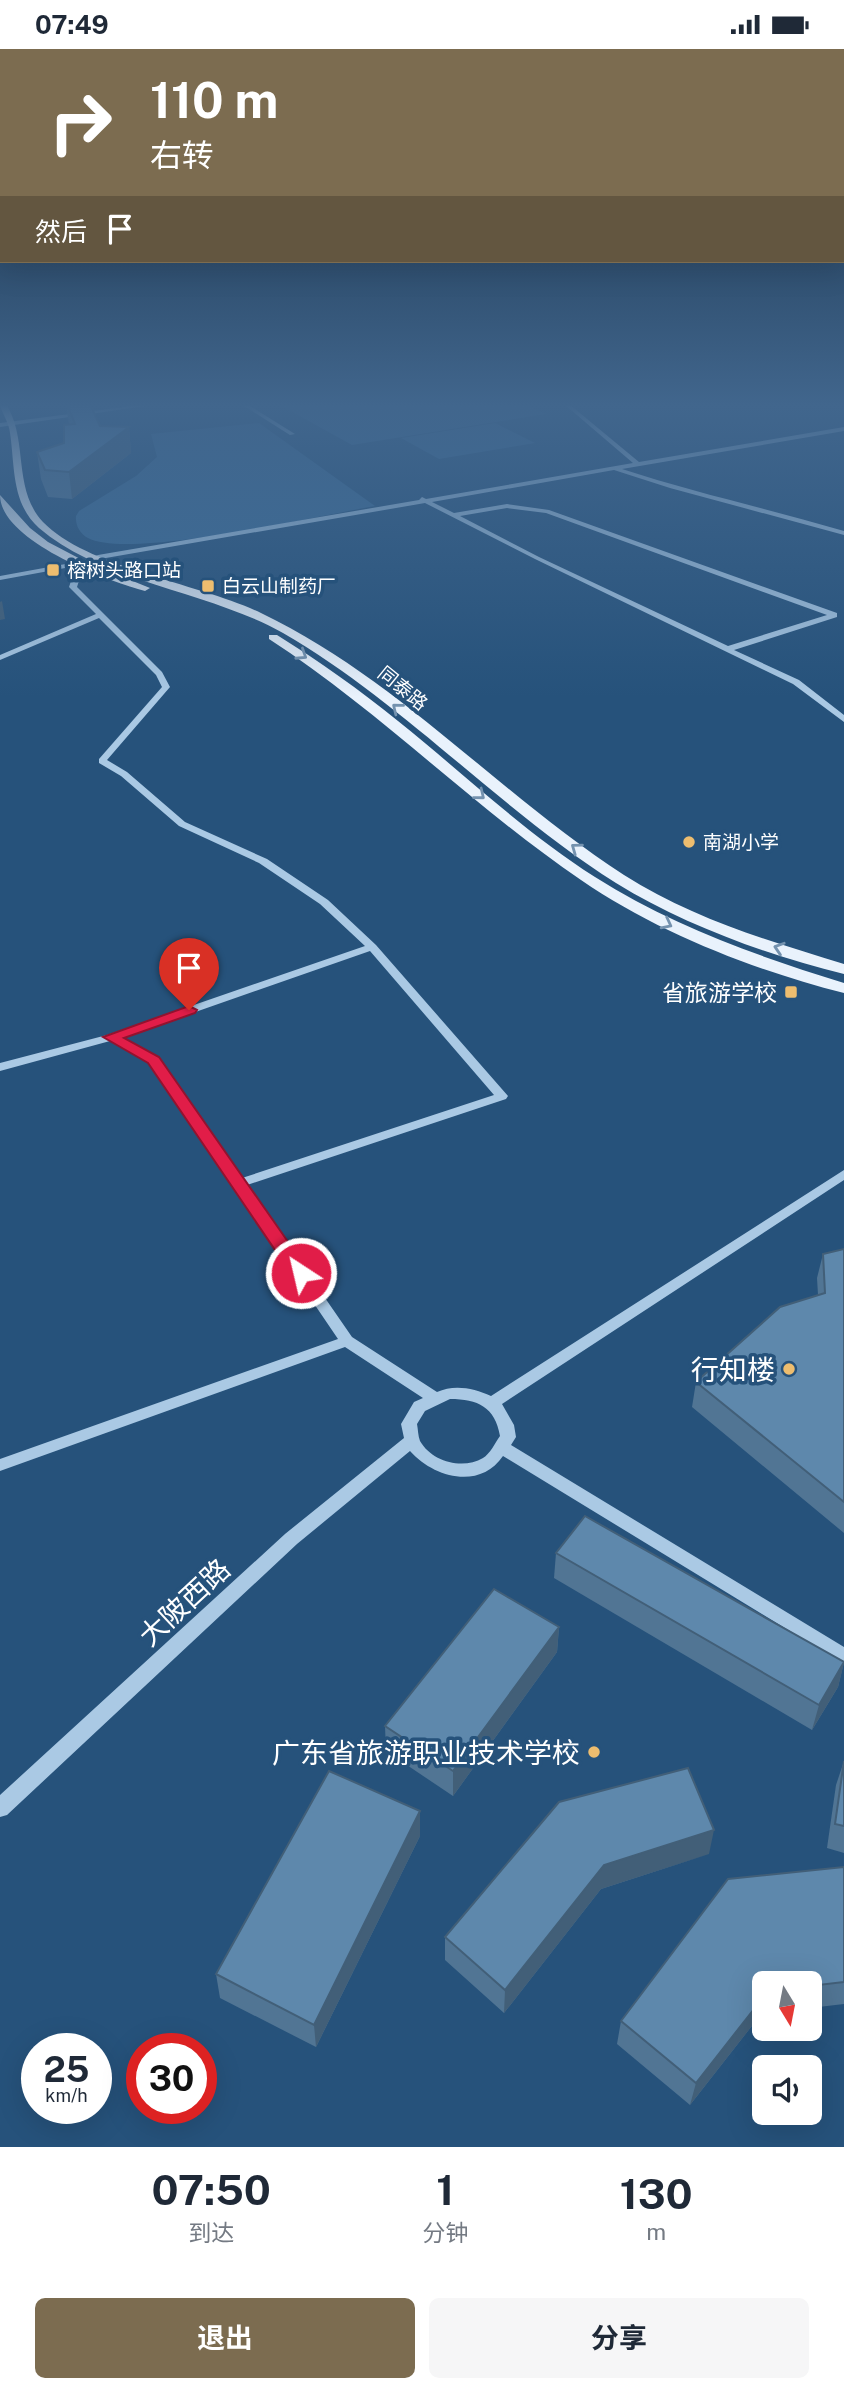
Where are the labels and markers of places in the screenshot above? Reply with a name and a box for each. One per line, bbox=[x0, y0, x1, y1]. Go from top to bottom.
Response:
place label: 榕树头路口站 bbox=[67, 559, 181, 581]
marker: 榕树头路口站 bbox=[45, 562, 61, 578]
place label: 白云山制药厂 bbox=[222, 575, 336, 597]
marker: 白云山制药厂 bbox=[200, 578, 216, 594]
place label: 南湖小学 bbox=[703, 831, 779, 853]
marker: 南湖小学 bbox=[681, 834, 697, 850]
pin bbox=[159, 938, 219, 1010]
place label: 省旅游学校 bbox=[662, 979, 777, 1006]
marker: 省旅游学校 bbox=[783, 984, 799, 1000]
place label: 行知楼 bbox=[691, 1353, 775, 1386]
marker: 行知楼 bbox=[781, 1361, 797, 1377]
place label: 广东省旅游职业技术学校 bbox=[272, 1736, 580, 1769]
marker: 广东省旅游职业技术学校 bbox=[586, 1744, 602, 1760]

